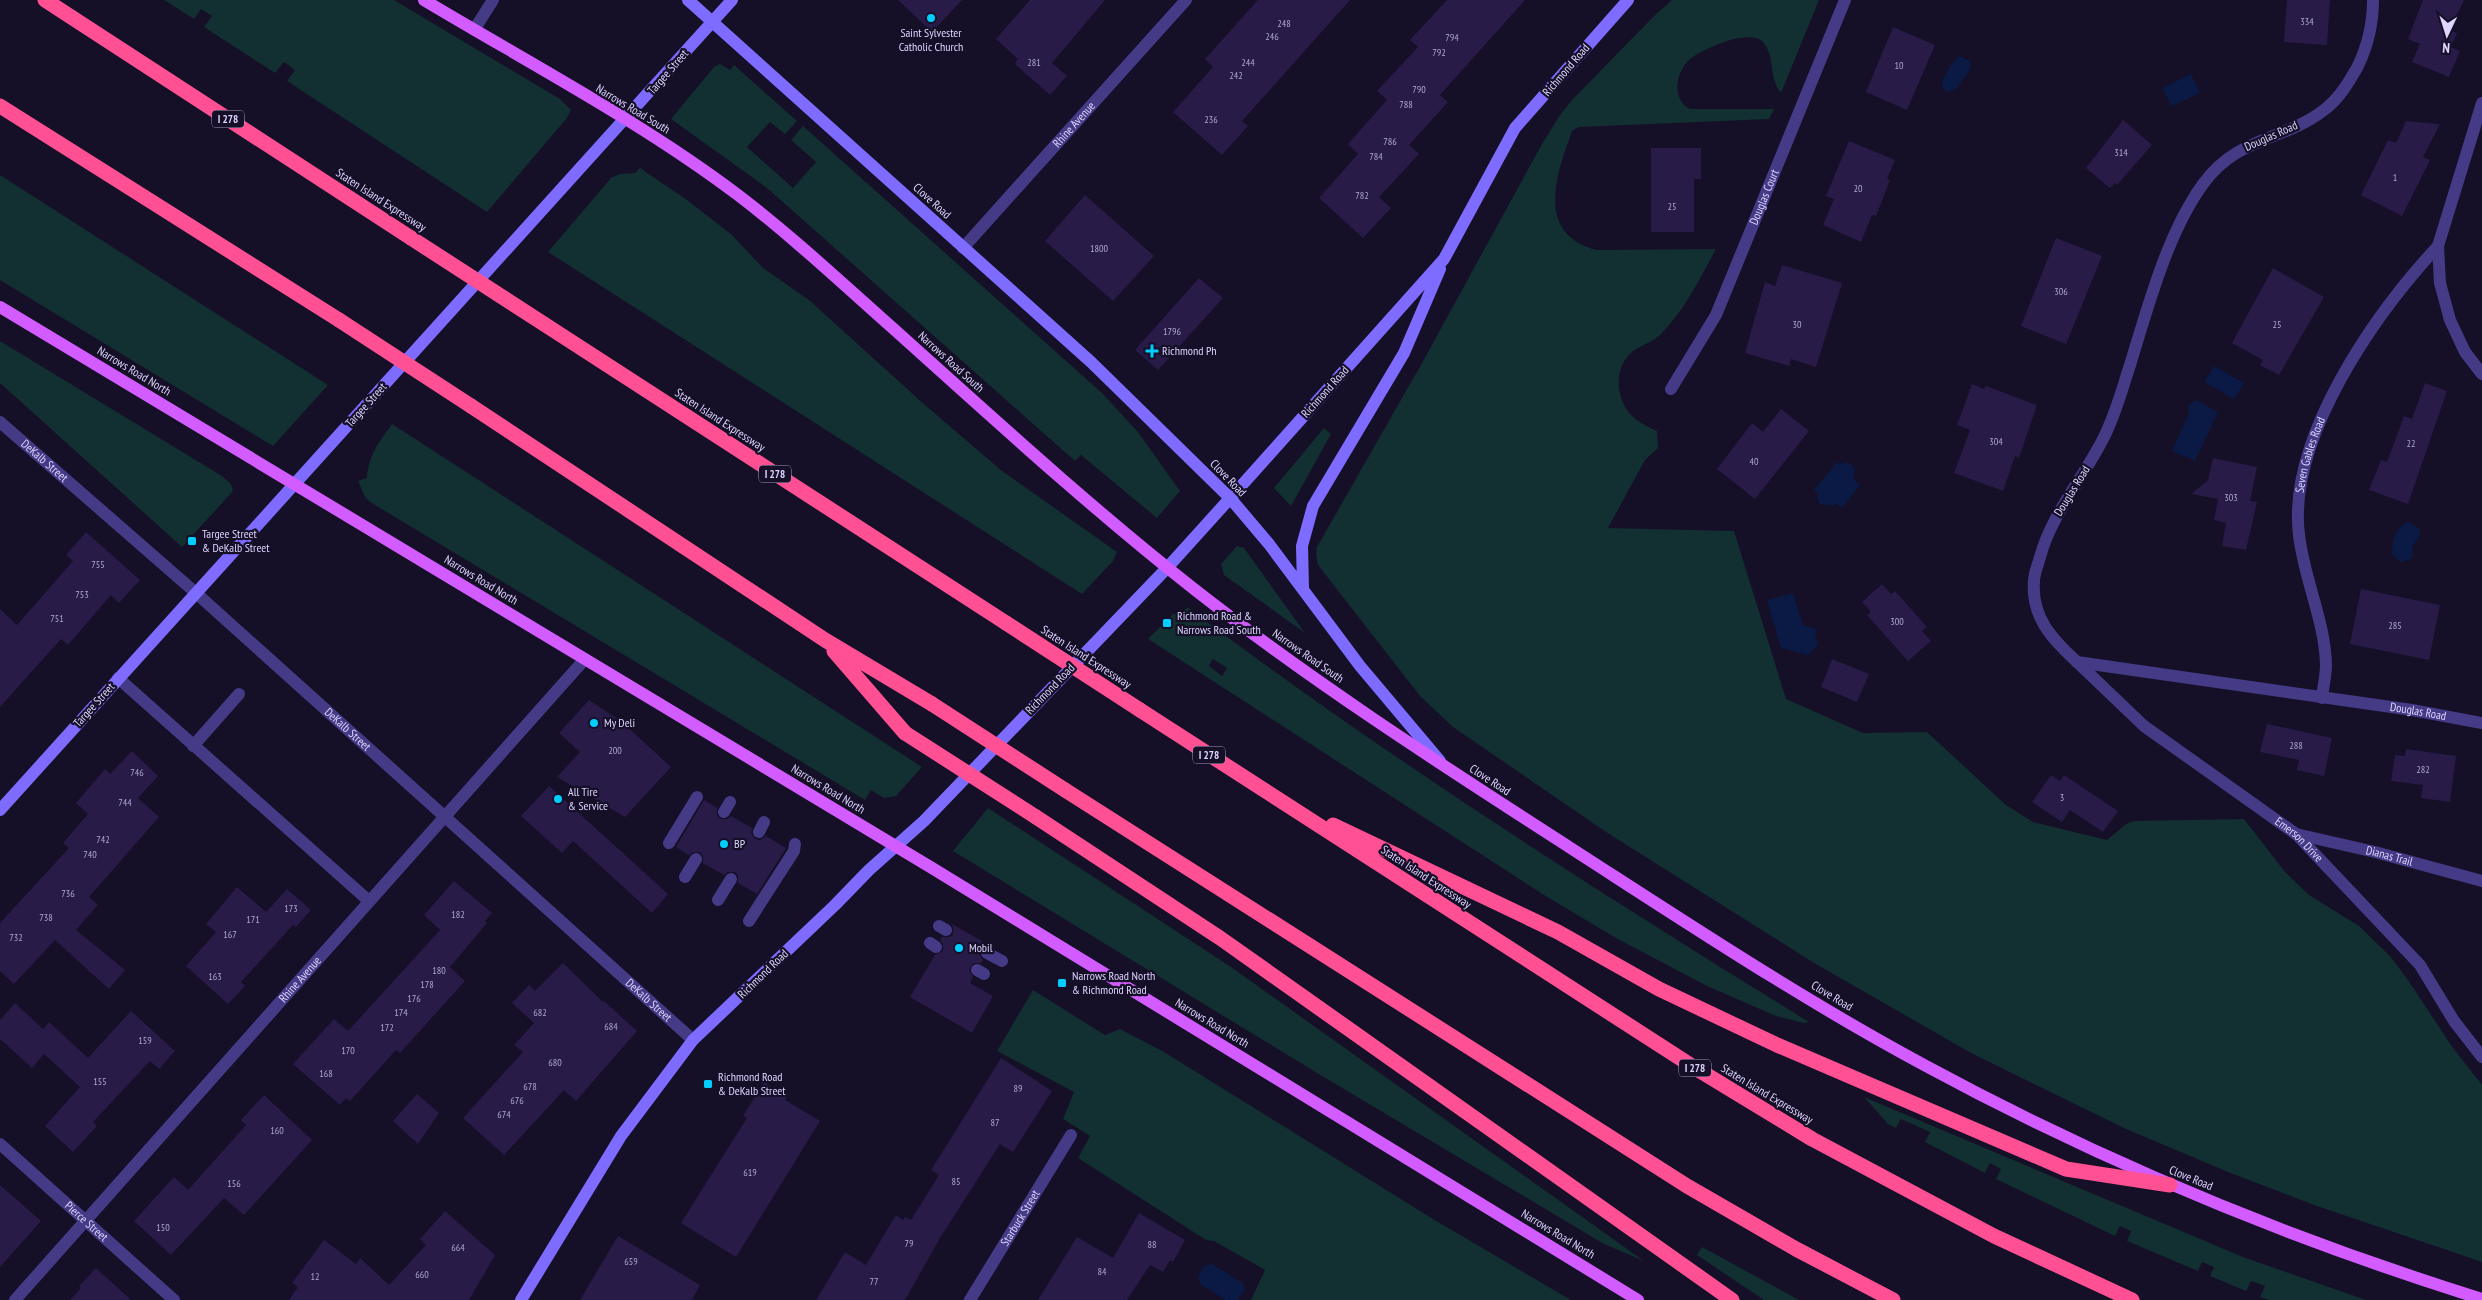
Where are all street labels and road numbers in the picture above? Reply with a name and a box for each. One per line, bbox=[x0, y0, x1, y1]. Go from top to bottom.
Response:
street label: Richmond Road bbox=[1539, 40, 1592, 99]
street label: Targee Street bbox=[644, 46, 692, 97]
street label: Narrows Road South bbox=[594, 81, 673, 137]
street label: Rhine Avenue bbox=[1049, 98, 1098, 150]
road number: I 278 bbox=[212, 110, 244, 128]
street label: Douglas Road bbox=[2242, 117, 2300, 154]
street label: Staten Island Expressway bbox=[333, 165, 430, 235]
street label: Douglas Court bbox=[1746, 166, 1782, 227]
street label: Clove Road bbox=[910, 180, 954, 222]
street label: Narrows Road South bbox=[915, 328, 987, 395]
street label: Narrows Road North bbox=[95, 343, 174, 398]
street label: Richmond Road bbox=[1298, 363, 1352, 421]
street label: Targee Street bbox=[342, 379, 390, 430]
street label: Staten Island Expressway bbox=[672, 385, 769, 455]
street label: Seven Gables Road bbox=[2292, 415, 2328, 494]
street label: DeKalb Street bbox=[18, 436, 72, 485]
street label: Clove Road bbox=[1207, 456, 1250, 499]
street label: Douglas Road bbox=[2050, 463, 2093, 519]
road number: I 278 bbox=[759, 466, 791, 482]
street label: Narrows Road North bbox=[442, 552, 521, 607]
street label: Staten Island Expressway bbox=[1038, 622, 1135, 692]
street label: Narrows Road South bbox=[1270, 625, 1347, 686]
street label: Richmond Road bbox=[1022, 660, 1077, 717]
street label: Targee Street bbox=[70, 679, 118, 730]
street label: Douglas Road bbox=[2389, 699, 2447, 723]
street label: DeKalb Street bbox=[322, 704, 375, 754]
road number: I 278 bbox=[1193, 746, 1225, 764]
street label: Narrows Road North bbox=[789, 761, 868, 816]
street label: Clove Road bbox=[1467, 761, 1514, 798]
street label: Emerson Drive bbox=[2272, 813, 2327, 865]
street label: Staten Island Expressway bbox=[1378, 842, 1475, 912]
street label: Dianas Trail bbox=[2365, 842, 2415, 869]
street label: Richmond Road bbox=[734, 946, 791, 1001]
street label: Rhine Avenue bbox=[275, 953, 324, 1005]
street label: DeKalb Street bbox=[623, 975, 676, 1025]
street label: Clove Road bbox=[1809, 977, 1856, 1014]
street label: Narrows Road North bbox=[1173, 995, 1252, 1050]
road number: I 278 bbox=[1679, 1060, 1711, 1076]
street label: Staten Island Expressway bbox=[1719, 1060, 1816, 1127]
street label: Clove Road bbox=[2167, 1162, 2215, 1193]
street label: Starbuck Street bbox=[997, 1186, 1043, 1249]
street label: Pierce Street bbox=[62, 1198, 112, 1245]
street label: Narrows Road North bbox=[1519, 1206, 1598, 1261]

